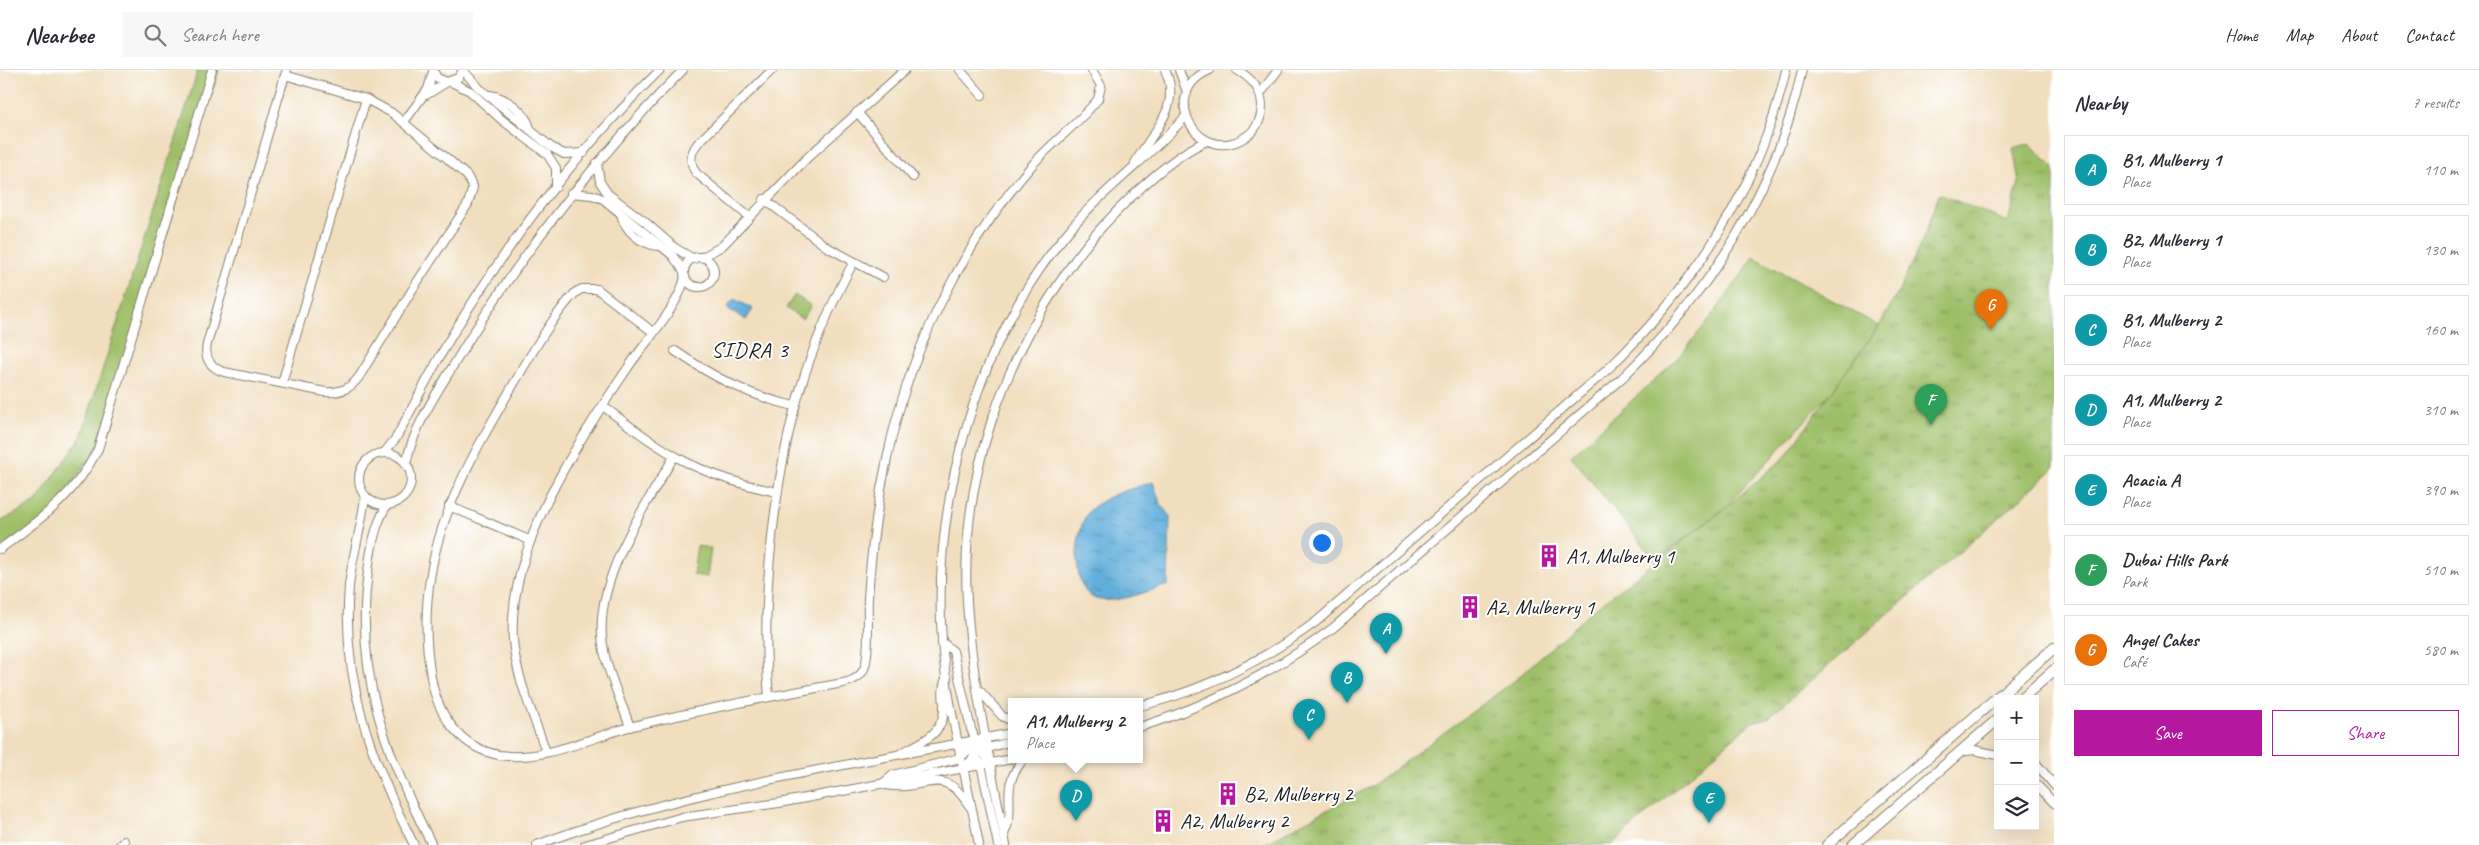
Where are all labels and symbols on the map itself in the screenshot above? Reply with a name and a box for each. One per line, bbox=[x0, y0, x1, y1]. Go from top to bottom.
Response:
pin: G bbox=[1975, 289, 2007, 330]
district label: SIDRA 3 bbox=[711, 336, 790, 364]
pin: F bbox=[1915, 384, 1947, 425]
your location bbox=[1309, 530, 1335, 556]
building icon: A1, Mulberry 1 bbox=[1536, 543, 1562, 569]
place label: A1, Mulberry 1 bbox=[1566, 543, 1676, 569]
building icon: A2, Mulberry 1 bbox=[1457, 594, 1483, 620]
place label: A2, Mulberry 1 bbox=[1486, 594, 1596, 620]
pin: A bbox=[1370, 613, 1402, 654]
pin: B bbox=[1331, 662, 1363, 703]
pin: C bbox=[1293, 699, 1325, 740]
pin: D bbox=[1060, 780, 1092, 821]
building icon: B2, Mulberry 2 bbox=[1215, 781, 1241, 807]
place label: B2, Mulberry 2 bbox=[1244, 781, 1354, 807]
pin: E bbox=[1693, 782, 1725, 823]
building icon: A2, Mulberry 2 bbox=[1150, 808, 1176, 834]
place label: A2, Mulberry 2 bbox=[1180, 808, 1290, 834]

